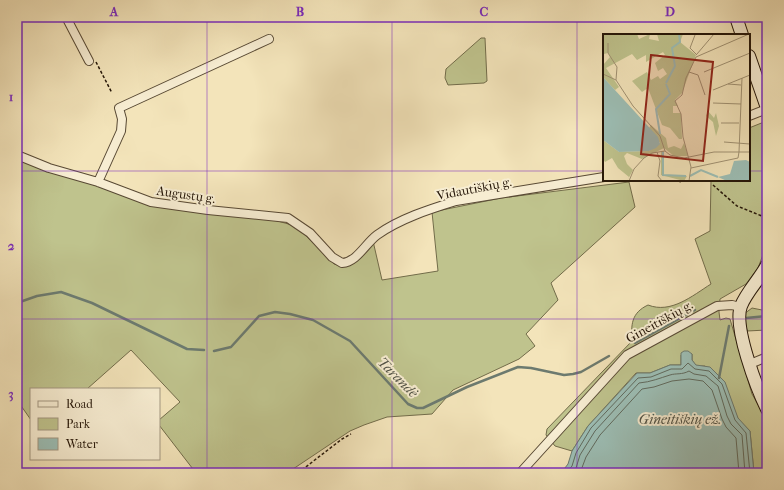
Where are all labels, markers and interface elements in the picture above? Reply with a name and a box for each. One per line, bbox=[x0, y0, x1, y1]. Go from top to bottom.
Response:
text: A bbox=[109, 4, 119, 19]
text: B bbox=[296, 4, 305, 19]
text: C bbox=[480, 4, 489, 19]
text: D bbox=[665, 4, 675, 19]
inset map bbox=[603, 34, 750, 181]
text: 1 bbox=[9, 89, 14, 104]
street label: Vidautiškių g. bbox=[434, 174, 513, 203]
street label: Augustų g. bbox=[155, 183, 216, 206]
text: 2 bbox=[8, 238, 15, 253]
street label: Gineitiškių g. bbox=[623, 297, 695, 346]
water label: Tarandė bbox=[374, 354, 422, 401]
text: 3 bbox=[8, 386, 14, 402]
legend bbox=[30, 388, 160, 460]
text: Road bbox=[66, 397, 93, 411]
water label: Gineitiškių ež. bbox=[639, 411, 721, 428]
text: Park bbox=[66, 417, 91, 431]
text: Water bbox=[65, 437, 99, 451]

